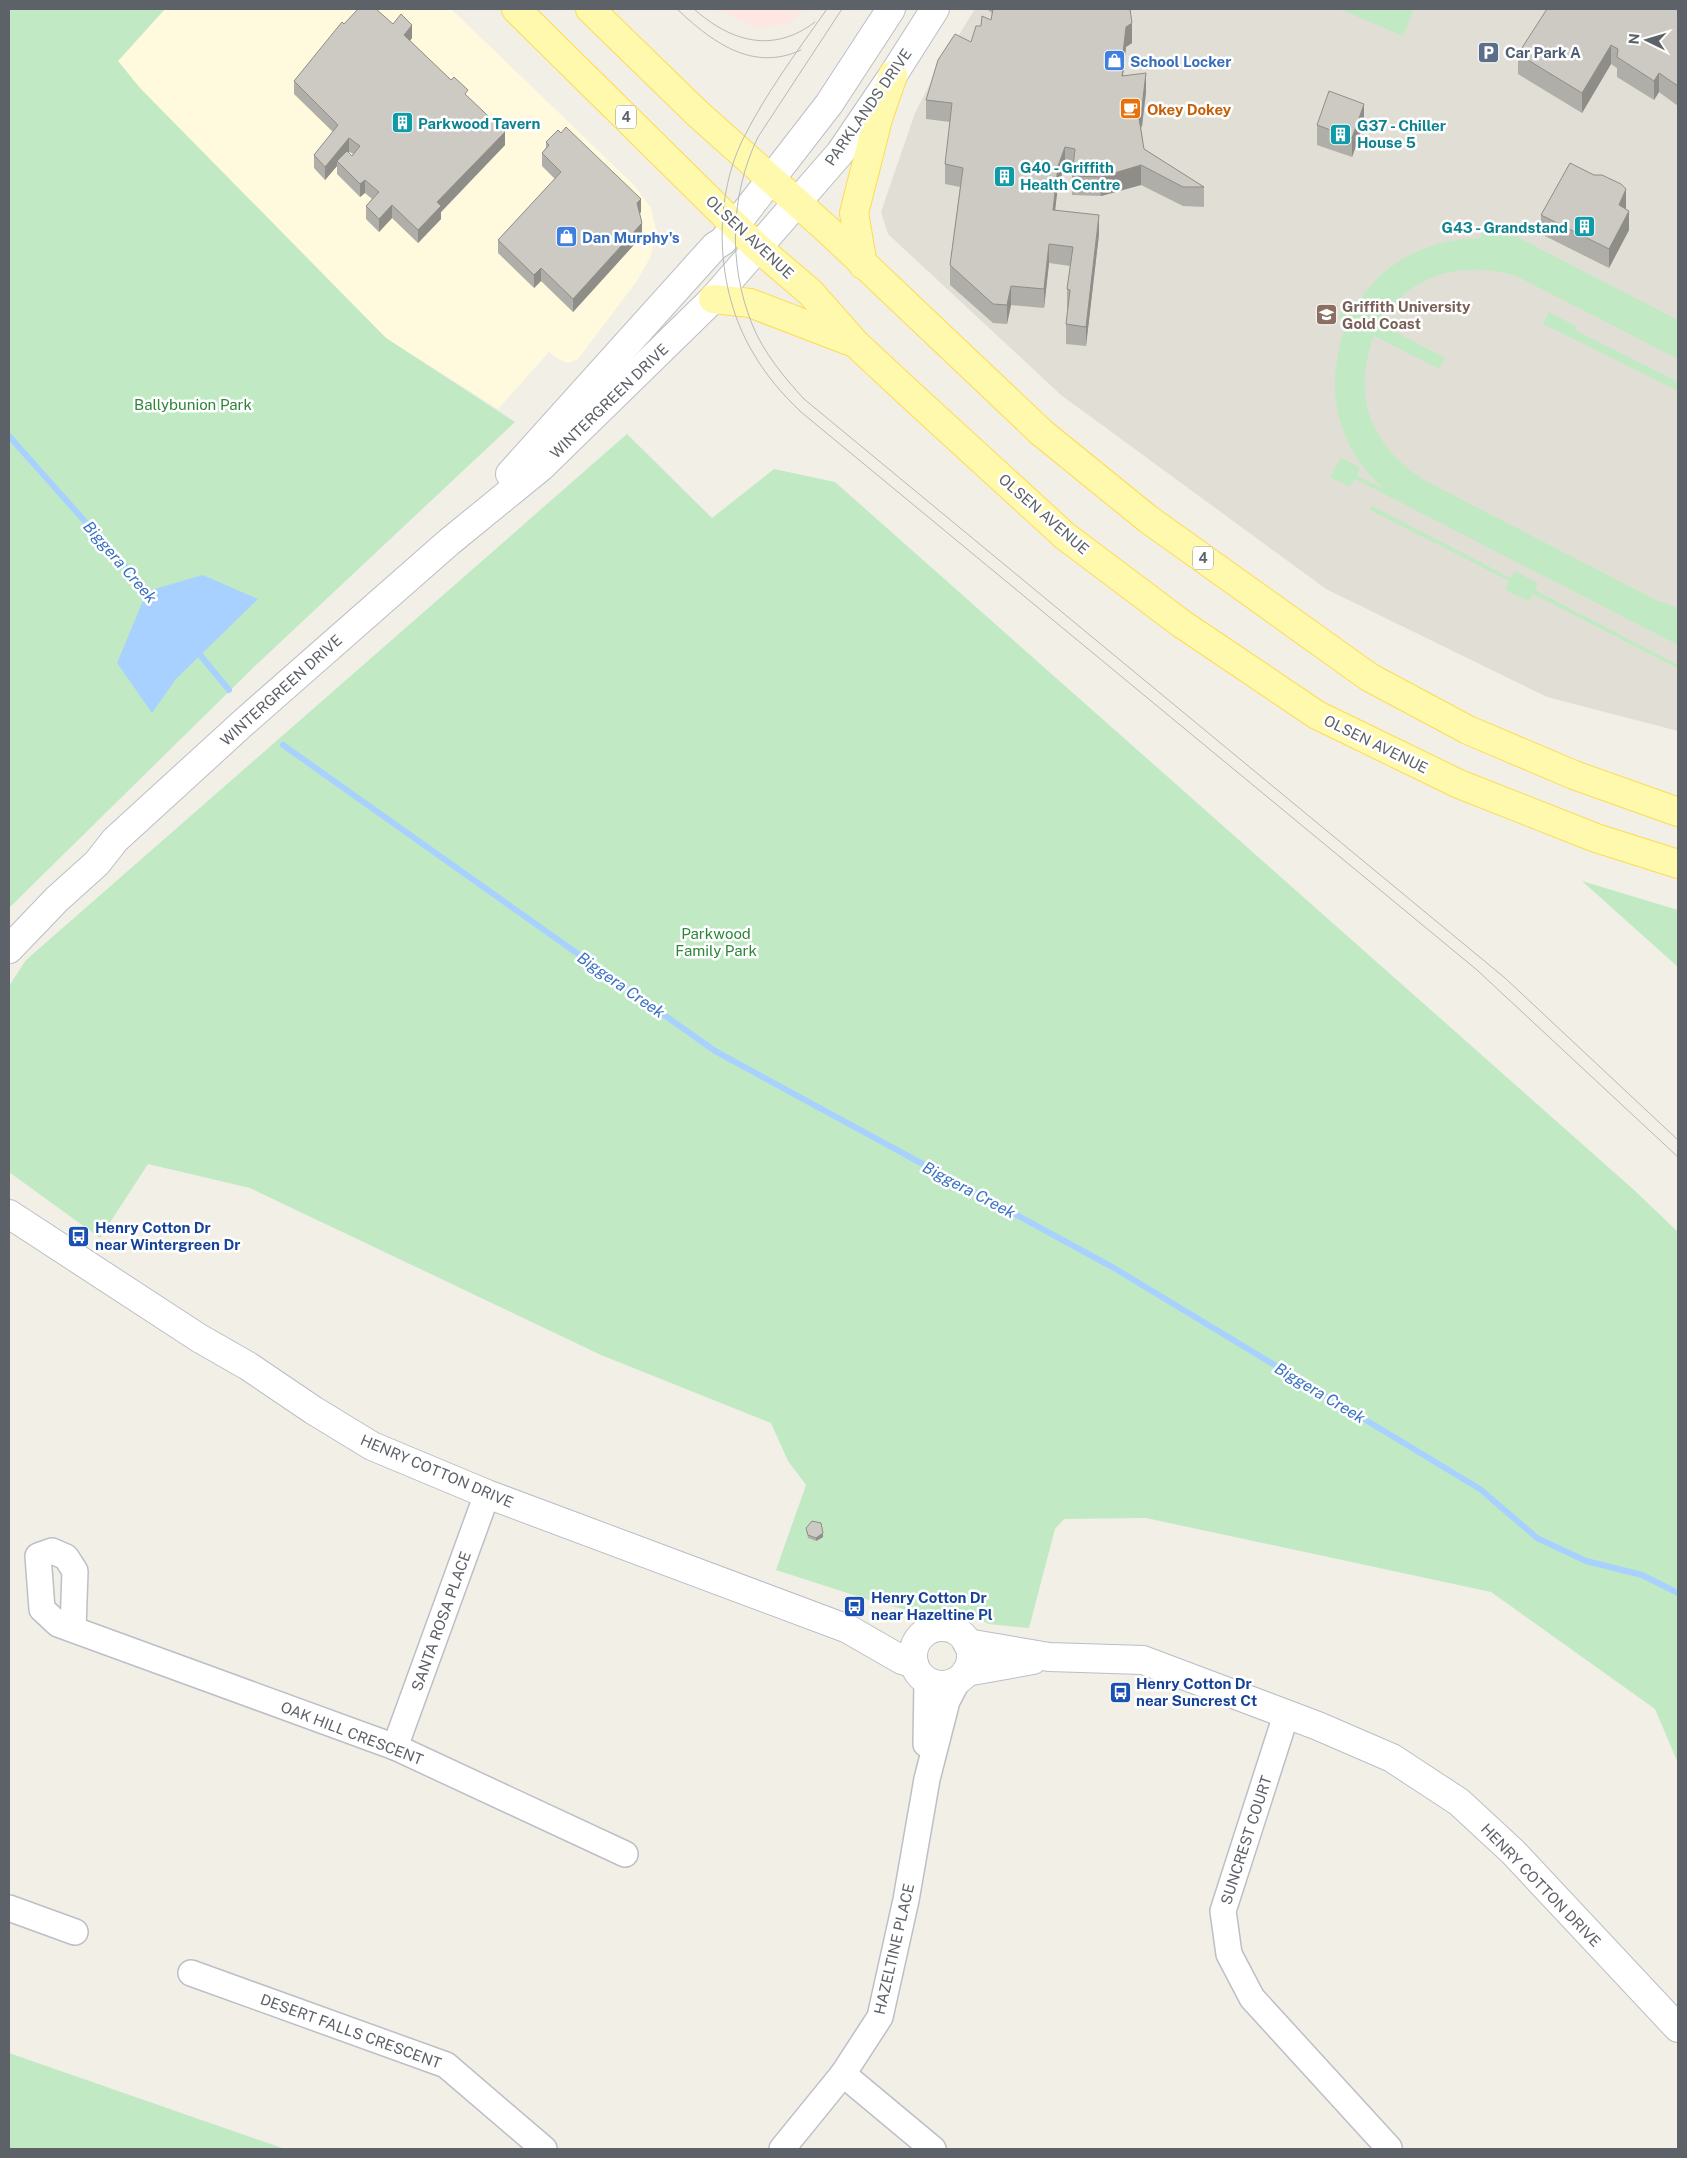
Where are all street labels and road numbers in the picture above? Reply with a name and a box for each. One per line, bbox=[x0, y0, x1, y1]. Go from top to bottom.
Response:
street label: PARKLANDS DRIVE bbox=[821, 45, 915, 169]
road number: 4 bbox=[616, 105, 636, 128]
street label: OLSEN AVENUE bbox=[703, 192, 797, 282]
street label: WINTERGREEN DRIVE bbox=[547, 340, 671, 462]
street label: OLSEN AVENUE bbox=[996, 470, 1092, 558]
road number: 4 bbox=[1193, 546, 1213, 570]
street label: WINTERGREEN DRIVE bbox=[217, 631, 345, 749]
street label: OLSEN AVENUE bbox=[1321, 711, 1431, 777]
street label: HENRY COTTON DRIVE bbox=[358, 1431, 516, 1511]
street label: SANTA ROSA PLACE bbox=[408, 1549, 474, 1693]
street label: OAK HILL CRESCENT bbox=[278, 1698, 426, 1768]
street label: SUNCREST COURT bbox=[1217, 1773, 1275, 1907]
street label: HENRY COTTON DRIVE bbox=[1478, 1820, 1604, 1950]
street label: HAZELTINE PLACE bbox=[871, 1882, 917, 2016]
street label: DESERT FALLS CRESCENT bbox=[258, 1990, 444, 2072]

